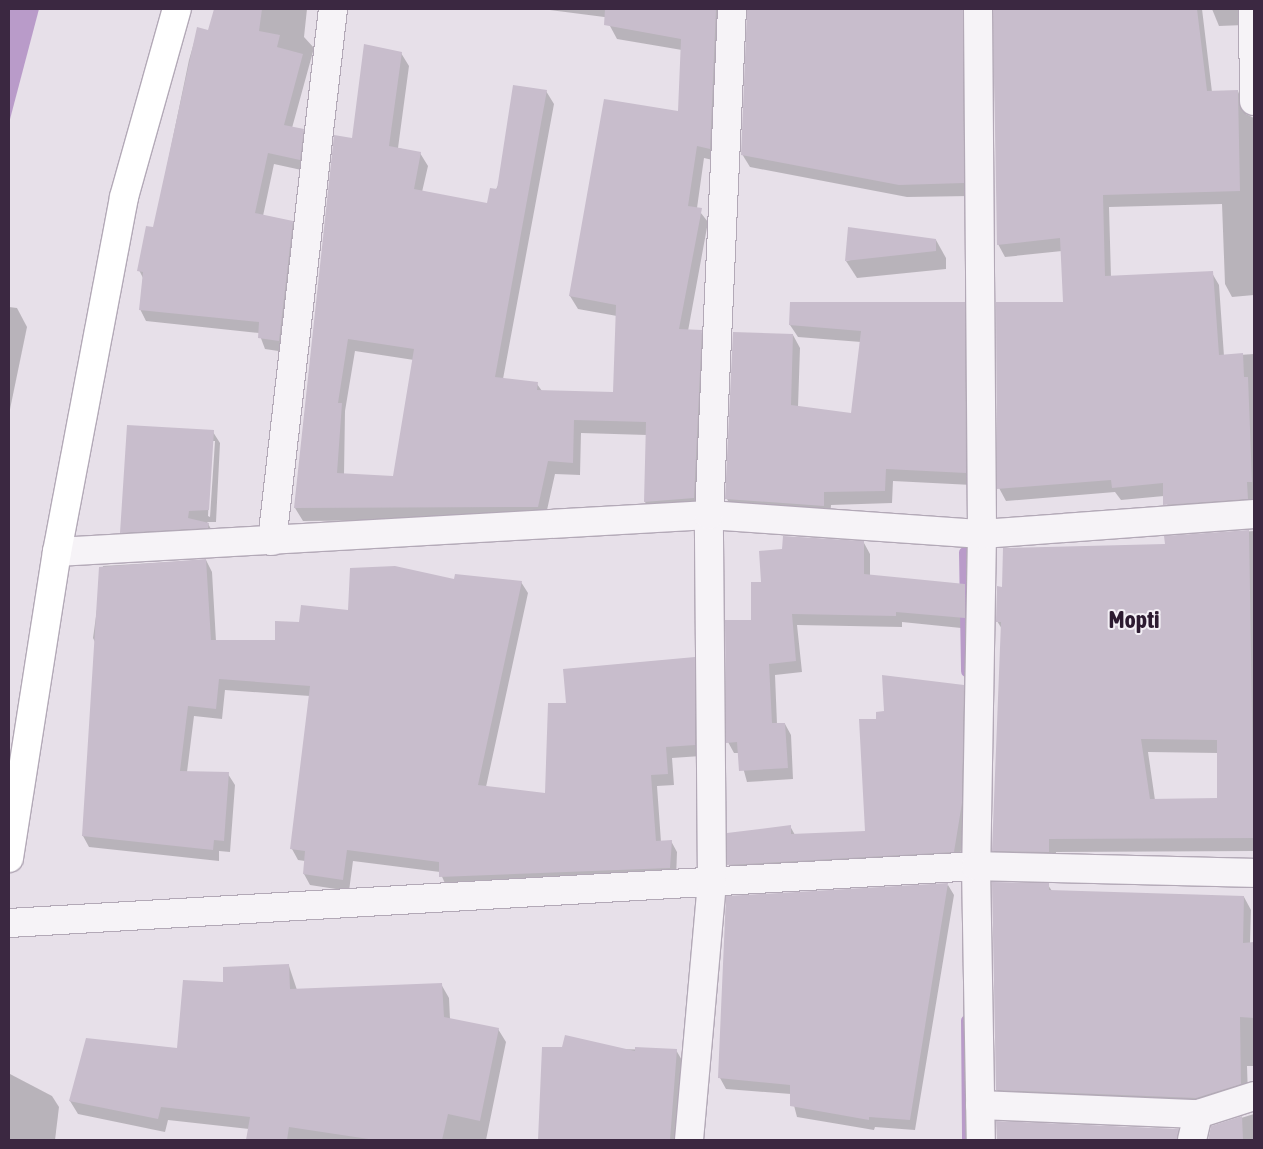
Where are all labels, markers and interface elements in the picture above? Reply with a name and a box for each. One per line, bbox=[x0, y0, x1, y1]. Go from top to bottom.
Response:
district label: Mopti bbox=[1108, 606, 1160, 634]

